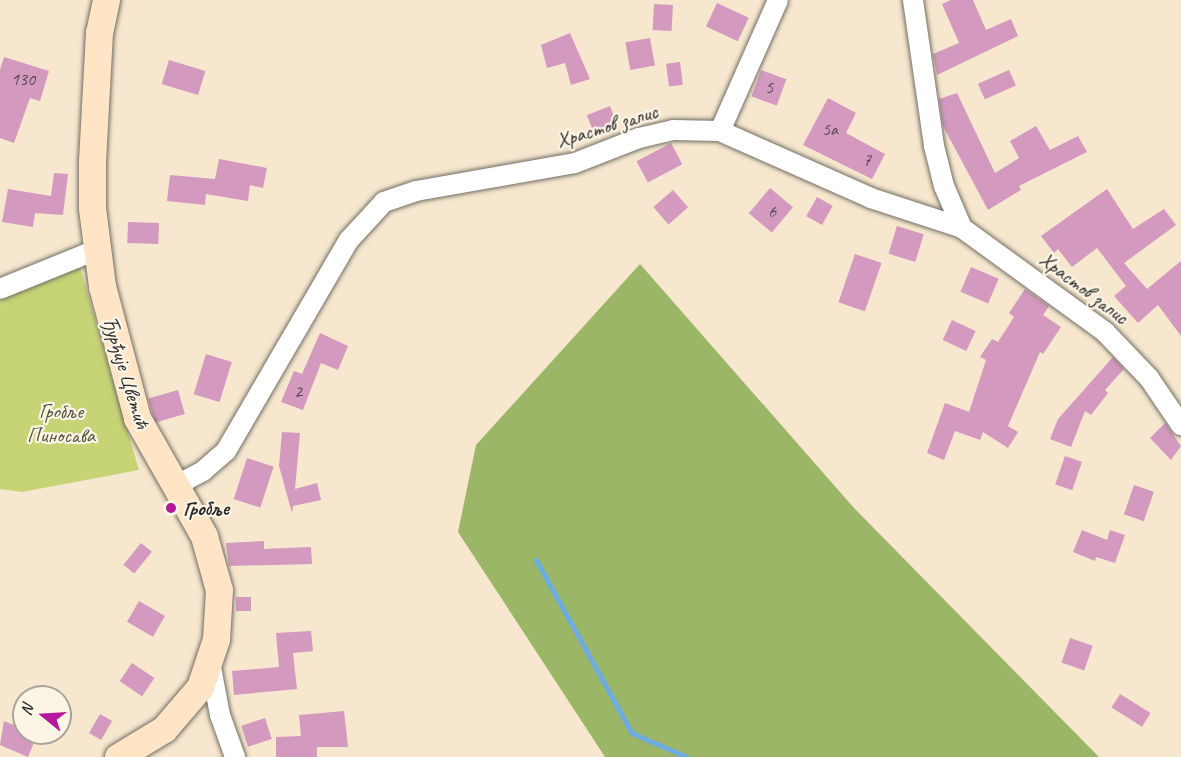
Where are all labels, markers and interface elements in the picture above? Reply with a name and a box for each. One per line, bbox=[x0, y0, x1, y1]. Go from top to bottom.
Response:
house number: 130 bbox=[11, 68, 35, 90]
house number: 5 bbox=[765, 76, 773, 98]
street label: Храстов запис bbox=[552, 98, 662, 154]
house number: 5a bbox=[822, 118, 838, 140]
house number: 7 bbox=[863, 149, 871, 171]
house number: 6 bbox=[768, 200, 776, 222]
street label: Храстов запис bbox=[1034, 246, 1134, 330]
street label: Ђурђије Цветић bbox=[97, 312, 155, 432]
house number: 2 bbox=[294, 380, 302, 402]
park label: Гробље Пиносава bbox=[27, 398, 95, 448]
place label: Гробље bbox=[183, 495, 229, 521]
marker: Гробље bbox=[164, 501, 178, 515]
north arrow bbox=[12, 685, 72, 745]
text: N bbox=[16, 702, 38, 718]

